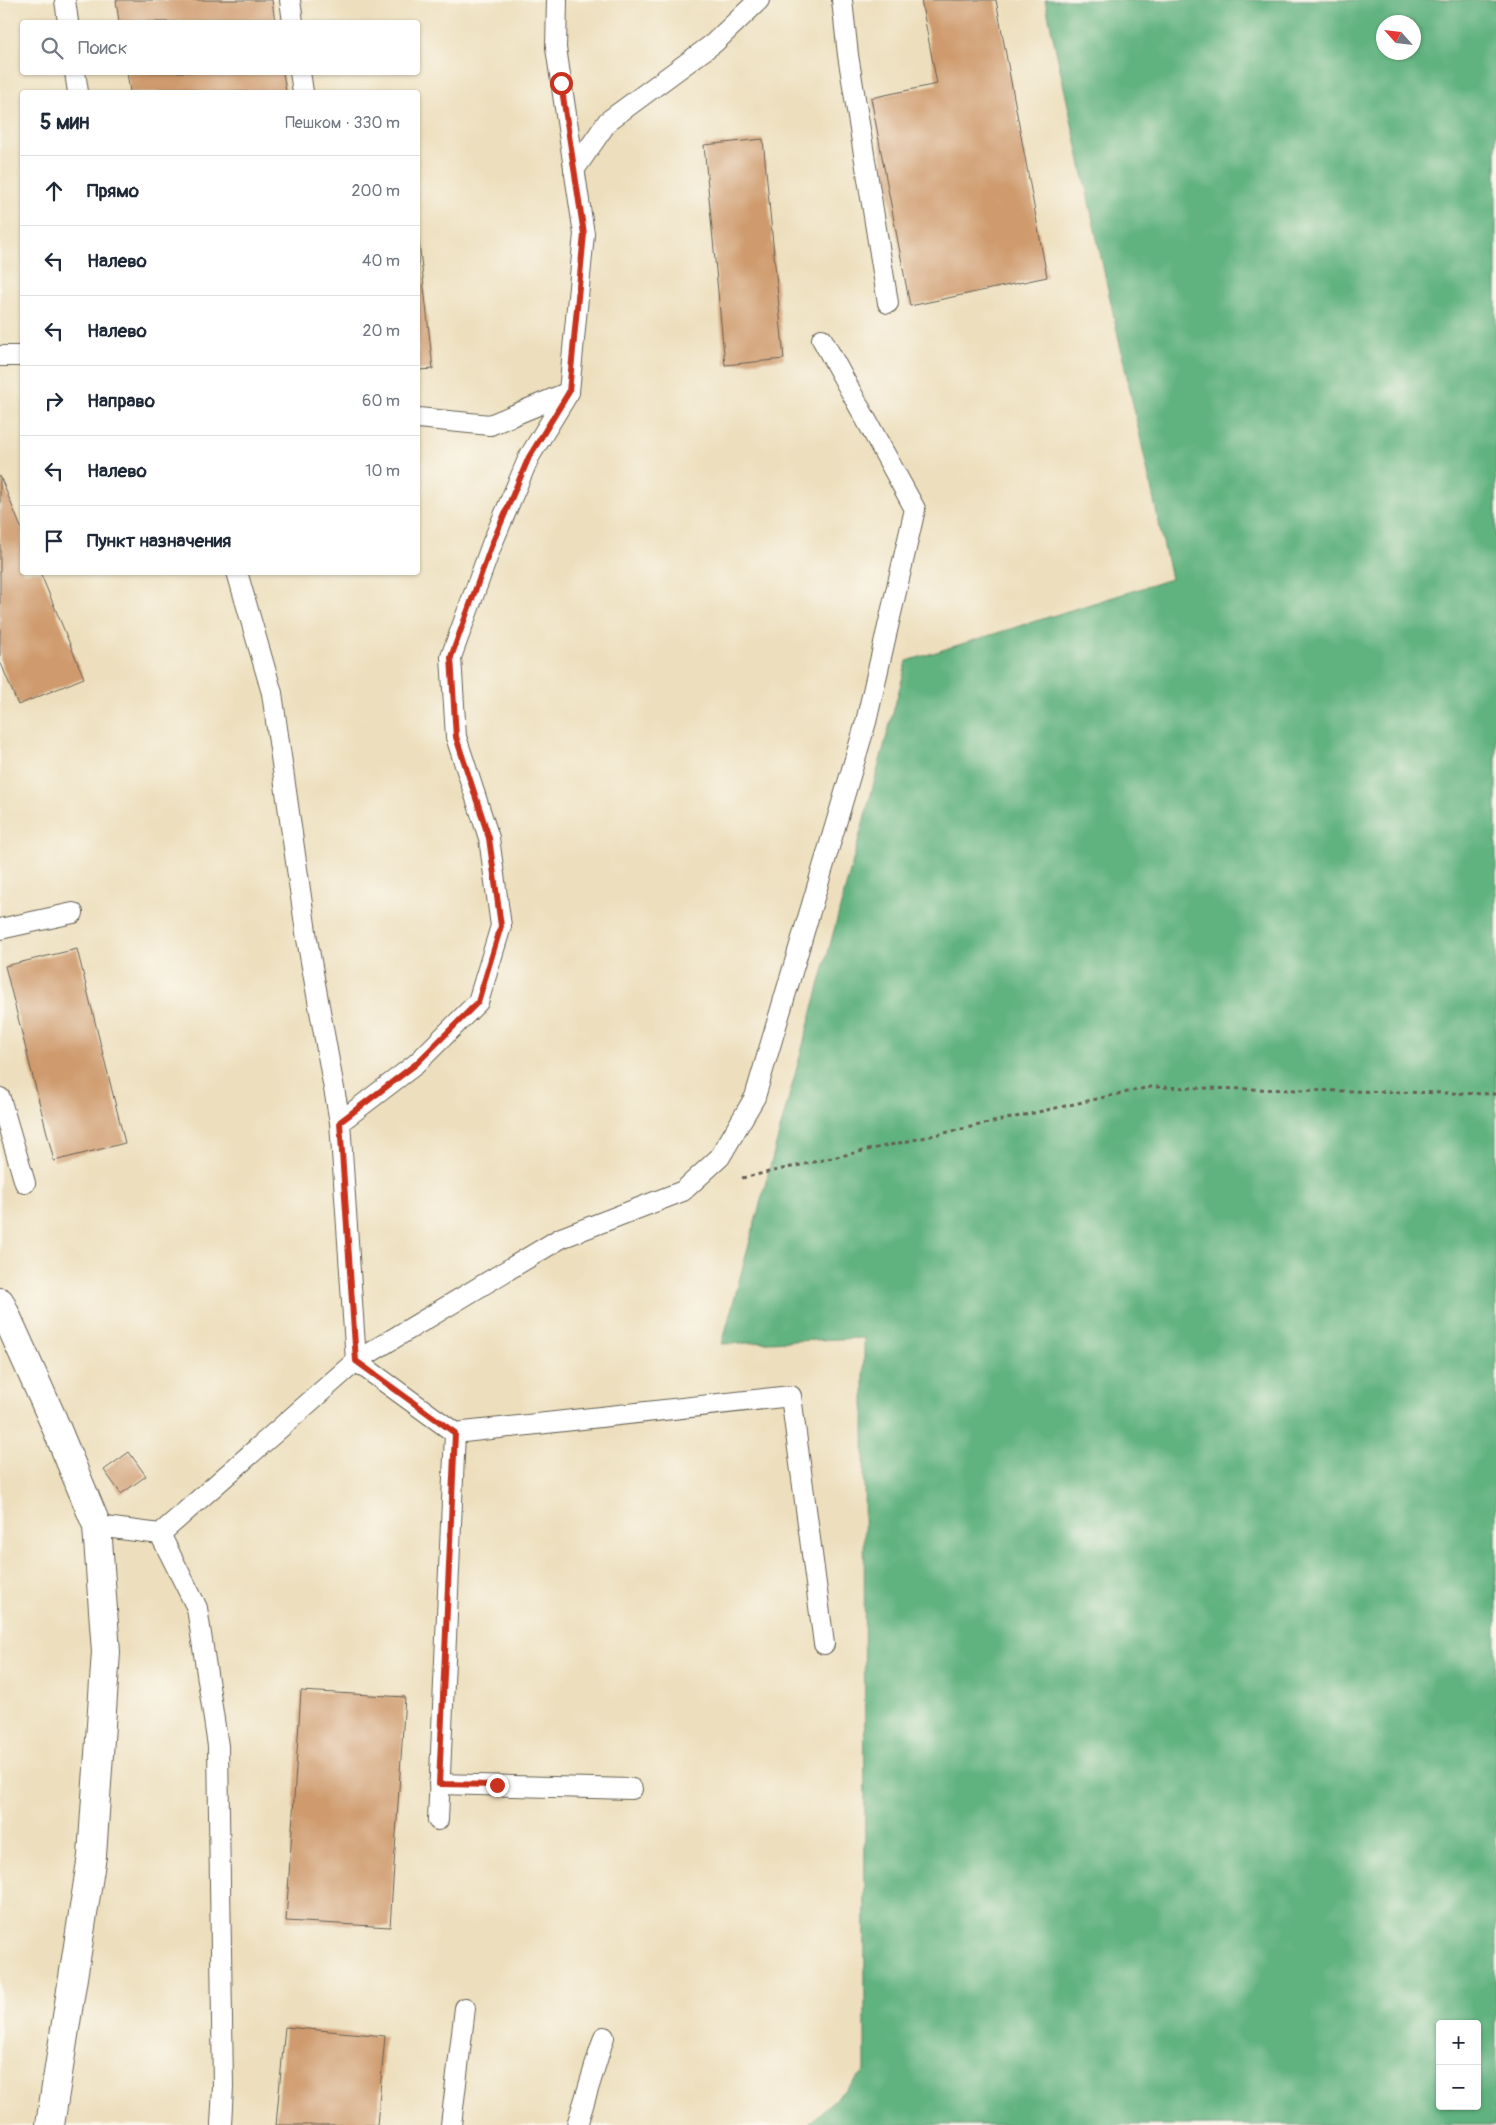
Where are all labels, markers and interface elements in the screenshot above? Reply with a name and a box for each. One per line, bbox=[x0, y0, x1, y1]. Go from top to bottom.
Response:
north arrow bbox=[1376, 15, 1421, 60]
search box bbox=[20, 20, 420, 75]
icon: search bbox=[38, 34, 66, 62]
text: Поиск bbox=[78, 36, 128, 60]
route start bbox=[550, 72, 573, 95]
text: 5 мин bbox=[40, 109, 90, 136]
text: Пешком · 330 m bbox=[285, 113, 400, 133]
icon: ahead bbox=[40, 177, 68, 205]
text: Прямо bbox=[87, 179, 139, 203]
text: 200 m bbox=[352, 181, 400, 201]
icon: left bbox=[40, 247, 68, 275]
text: Налево bbox=[87, 249, 147, 273]
text: 40 m bbox=[362, 251, 400, 271]
icon: left bbox=[40, 317, 68, 345]
text: Налево bbox=[87, 319, 147, 343]
text: 20 m bbox=[362, 321, 400, 341]
icon: right bbox=[40, 387, 68, 415]
text: Направо bbox=[87, 389, 155, 413]
text: 60 m bbox=[362, 391, 400, 411]
icon: left bbox=[40, 457, 68, 485]
text: Налево bbox=[87, 459, 147, 483]
text: 10 m bbox=[365, 461, 400, 481]
icon: arrive bbox=[40, 527, 68, 555]
text: Пункт назначения bbox=[87, 529, 231, 553]
route end bbox=[486, 1774, 509, 1797]
map controls bbox=[1436, 2020, 1481, 2110]
button: + bbox=[1436, 2020, 1481, 2065]
button: − bbox=[1436, 2065, 1481, 2110]

